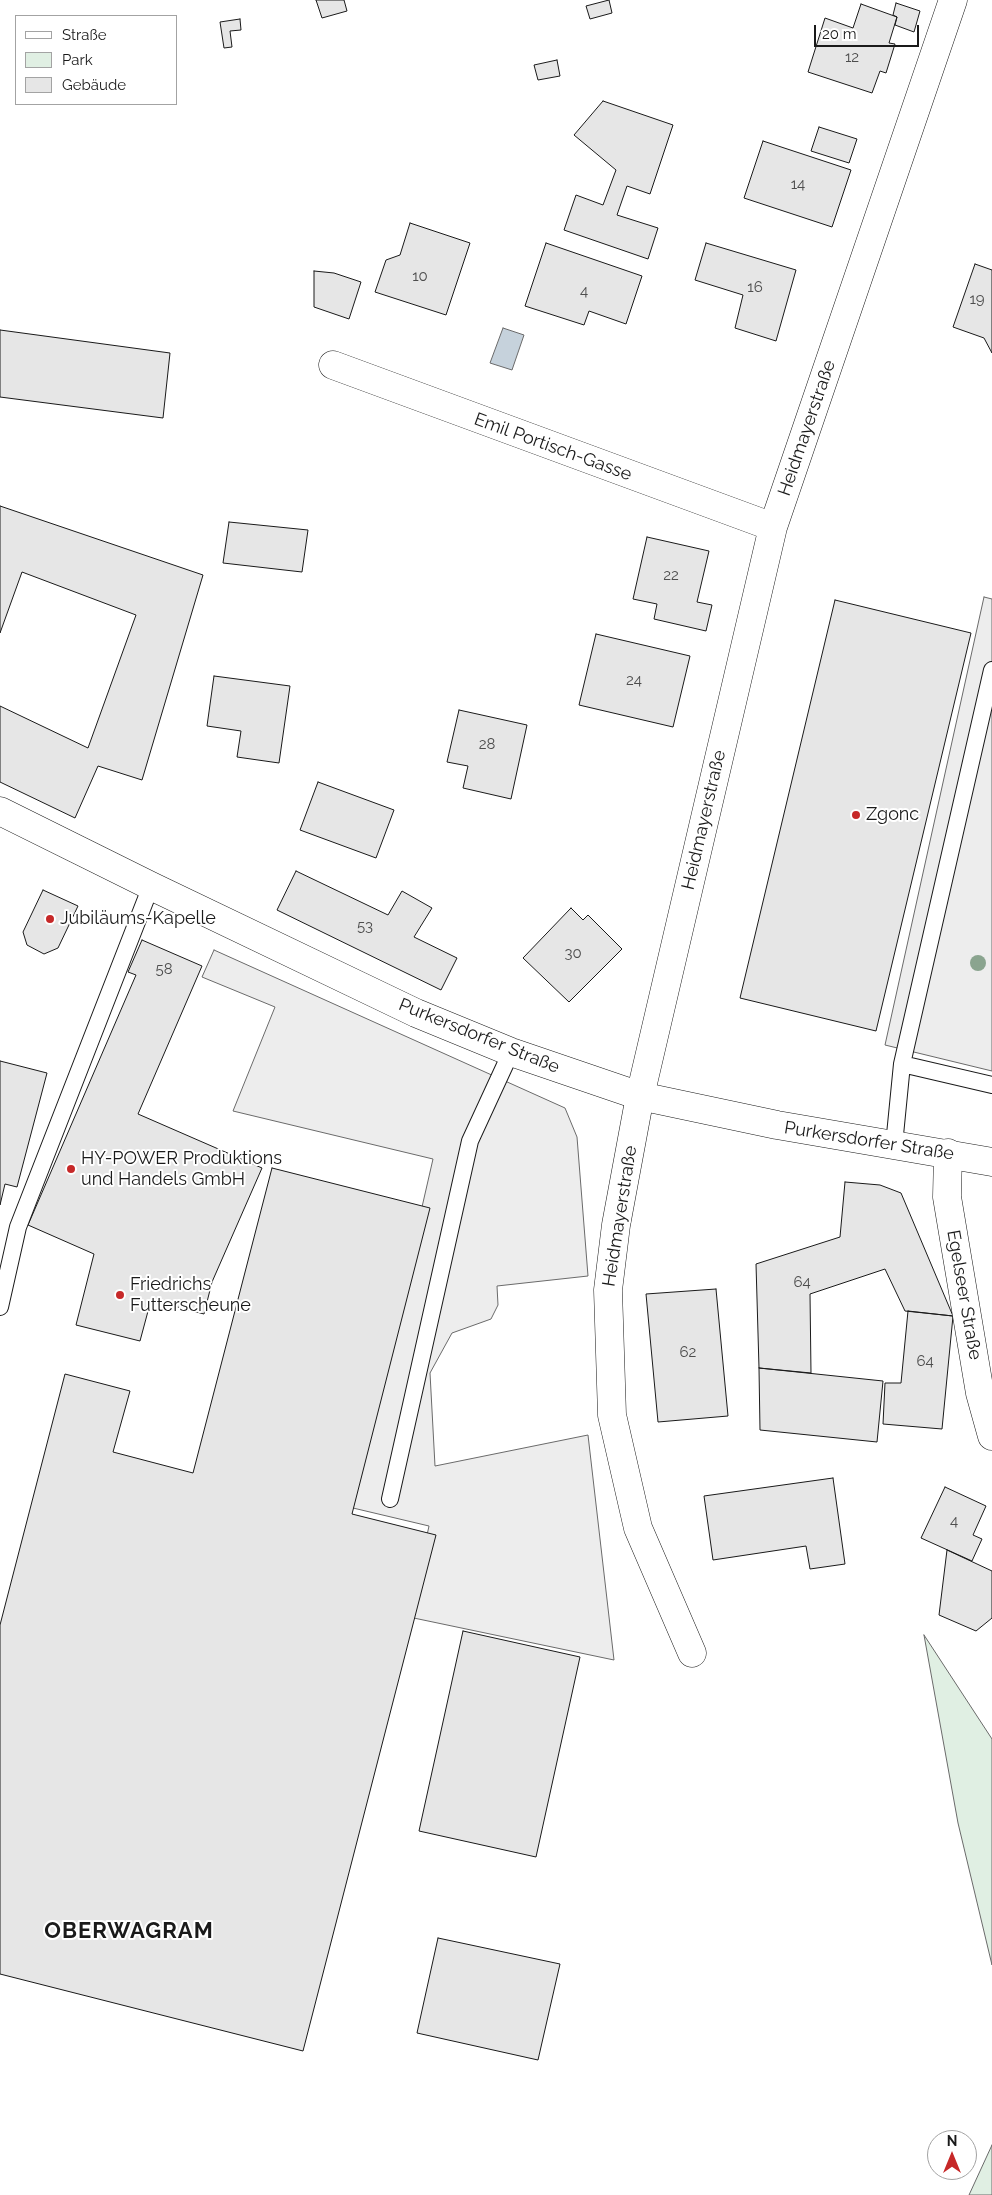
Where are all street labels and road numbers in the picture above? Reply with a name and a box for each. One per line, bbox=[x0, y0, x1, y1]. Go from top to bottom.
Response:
street label: Heidmayerstraße bbox=[774, 357, 840, 499]
street label: Emil Portisch-Gasse bbox=[471, 408, 635, 486]
street label: Heidmayerstraße bbox=[677, 748, 731, 892]
street label: Purkersdorfer Straße bbox=[395, 994, 563, 1078]
street label: Purkersdorfer Straße bbox=[783, 1117, 955, 1165]
street label: Heidmayerstraße bbox=[598, 1144, 642, 1288]
street label: Egelseer Straße bbox=[942, 1228, 986, 1362]

